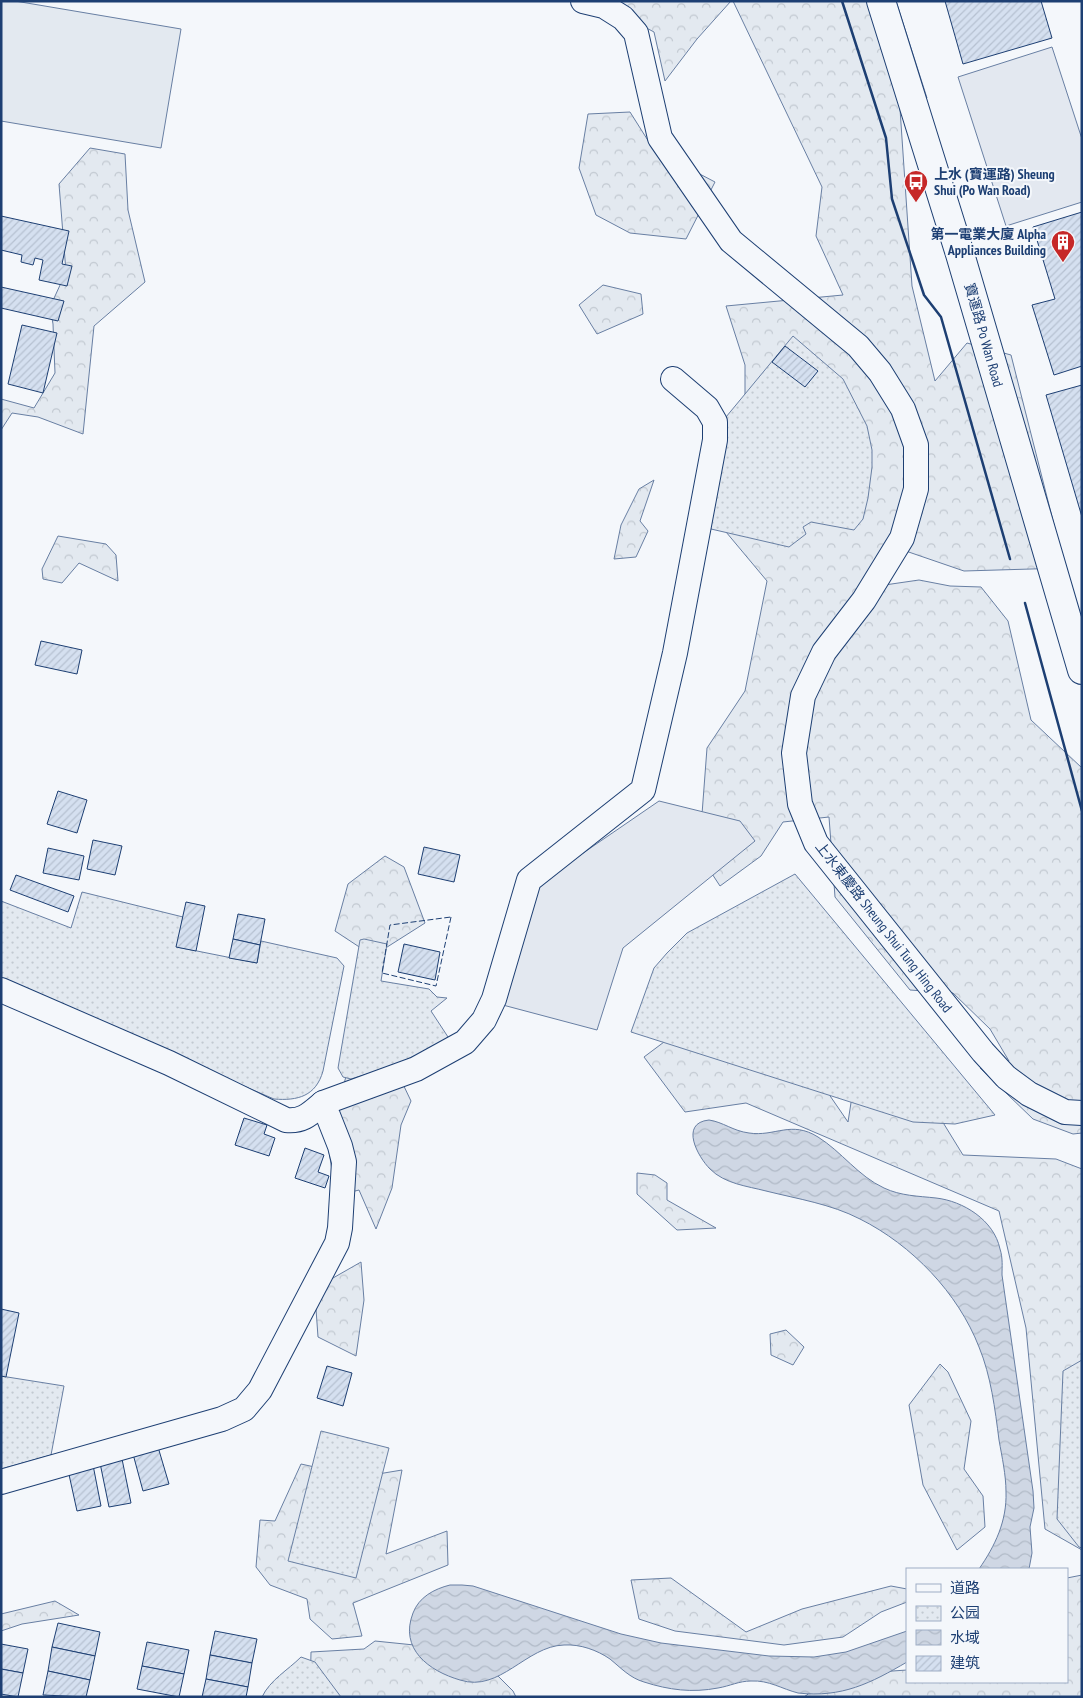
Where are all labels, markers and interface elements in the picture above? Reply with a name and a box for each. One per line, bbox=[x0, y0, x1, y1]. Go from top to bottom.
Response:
place label: 上水 (寶運路) Sheung Shui (Po Wan Road) bbox=[934, 165, 1055, 199]
bus stop icon: 上水 (寶運路) Sheung Shui (Po Wan Road) bbox=[903, 169, 929, 203]
place label: 第一電業大廈 Alpha Appliances Building bbox=[930, 225, 1046, 259]
building icon: 第一電業大廈 Alpha Appliances Building bbox=[1050, 229, 1076, 263]
street label: 寶運路 Po Wan Road bbox=[961, 281, 1007, 389]
street label: 上水東慶路 Sheung Shui Tung Hing Road bbox=[812, 838, 956, 1016]
legend bbox=[906, 1568, 1068, 1683]
text: 道路 bbox=[950, 1578, 980, 1597]
text: 公园 bbox=[950, 1603, 980, 1622]
text: 水域 bbox=[950, 1628, 980, 1647]
text: 建筑 bbox=[950, 1653, 980, 1672]

